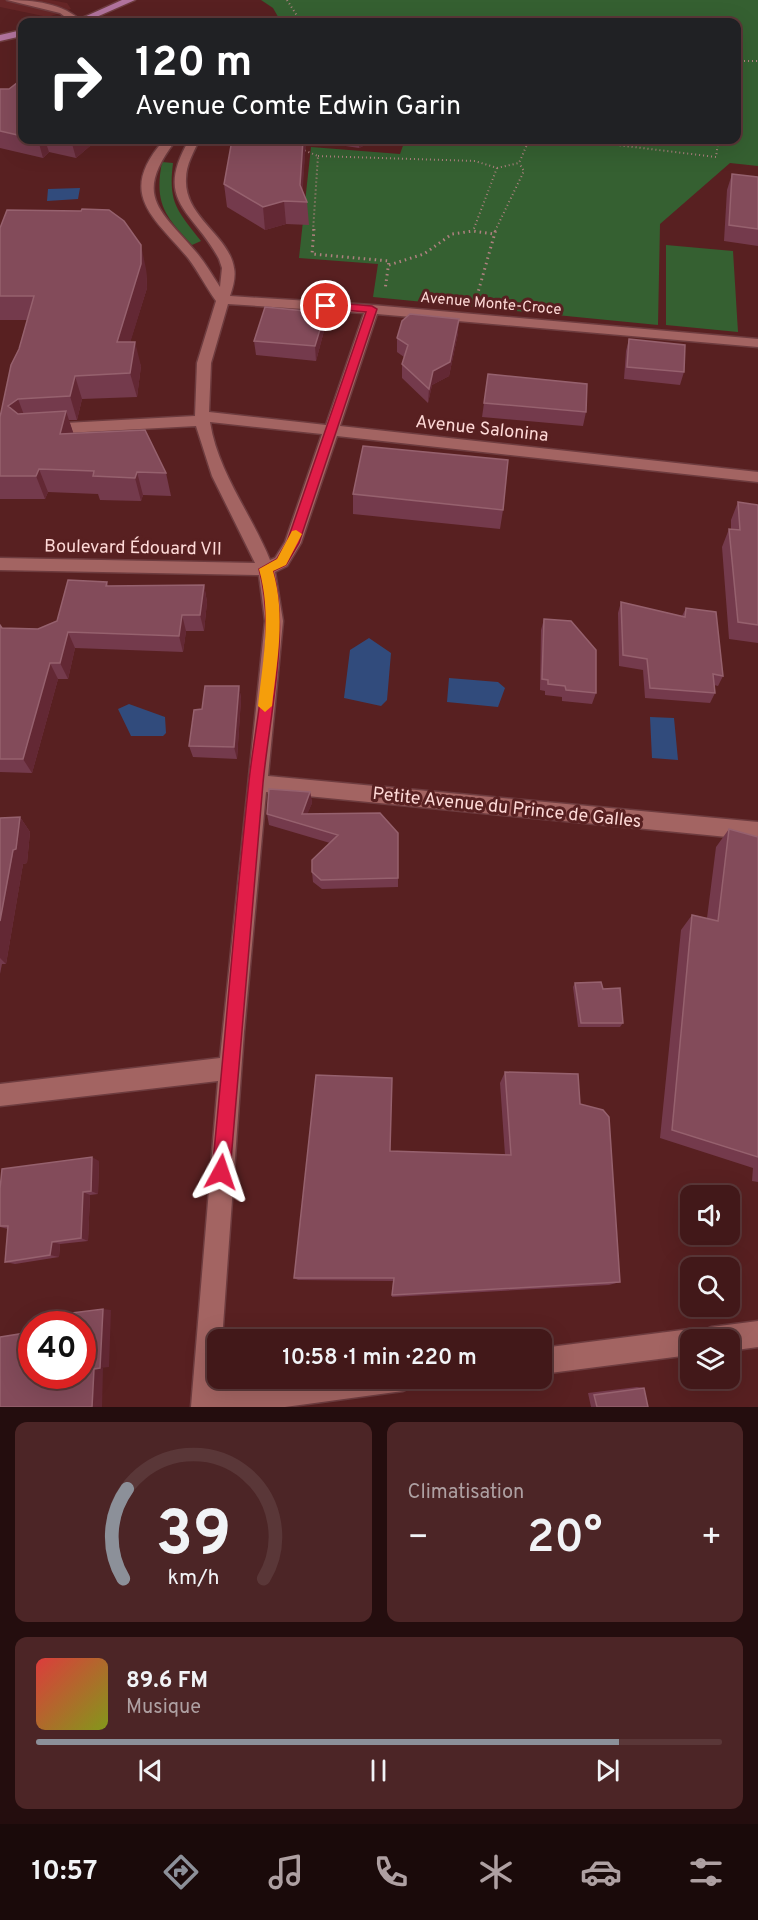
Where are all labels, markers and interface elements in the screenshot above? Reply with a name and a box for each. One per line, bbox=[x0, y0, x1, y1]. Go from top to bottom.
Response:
text: 120 m bbox=[135, 38, 252, 91]
icon: right bbox=[36, 42, 114, 120]
text: Avenue Comte Edwin Garin bbox=[135, 90, 461, 124]
pin bbox=[300, 280, 351, 331]
icon: arrive bbox=[309, 289, 342, 322]
street label: Avenue Monte-Croce bbox=[420, 289, 562, 320]
street label: Avenue Salonina bbox=[414, 411, 550, 448]
street label: Boulevard Édouard VII bbox=[44, 533, 222, 562]
street label: Petite Avenue du Prince de Galles bbox=[371, 783, 642, 834]
position arrow bbox=[189, 1140, 253, 1204]
map controls bbox=[680, 1185, 740, 1389]
button: sound bbox=[680, 1185, 740, 1245]
button: search bbox=[680, 1257, 740, 1317]
speed limit sign: 40 bbox=[18, 1311, 96, 1389]
button: layers bbox=[680, 1329, 740, 1389]
text: 10:58 · 1 min · 220 m bbox=[282, 1345, 477, 1372]
text: Climatisation bbox=[408, 1480, 524, 1506]
text: 39 bbox=[155, 1498, 231, 1577]
text: 20° bbox=[527, 1511, 603, 1568]
text: − bbox=[408, 1518, 429, 1560]
text: + bbox=[701, 1518, 722, 1560]
text: km/h bbox=[167, 1565, 219, 1592]
text: 89.6 FM bbox=[126, 1668, 208, 1695]
text: Musique bbox=[126, 1695, 201, 1721]
icon: previous bbox=[134, 1754, 167, 1787]
icon: pause bbox=[362, 1754, 395, 1787]
icon: next bbox=[591, 1754, 624, 1787]
icon: directions bbox=[160, 1851, 202, 1893]
icon: music bbox=[265, 1851, 307, 1893]
icon: phone bbox=[370, 1851, 412, 1893]
icon: climate bbox=[475, 1851, 517, 1893]
icon: car bbox=[580, 1851, 622, 1893]
icon: filters bbox=[685, 1851, 727, 1893]
text: 10:57 bbox=[31, 1855, 98, 1889]

